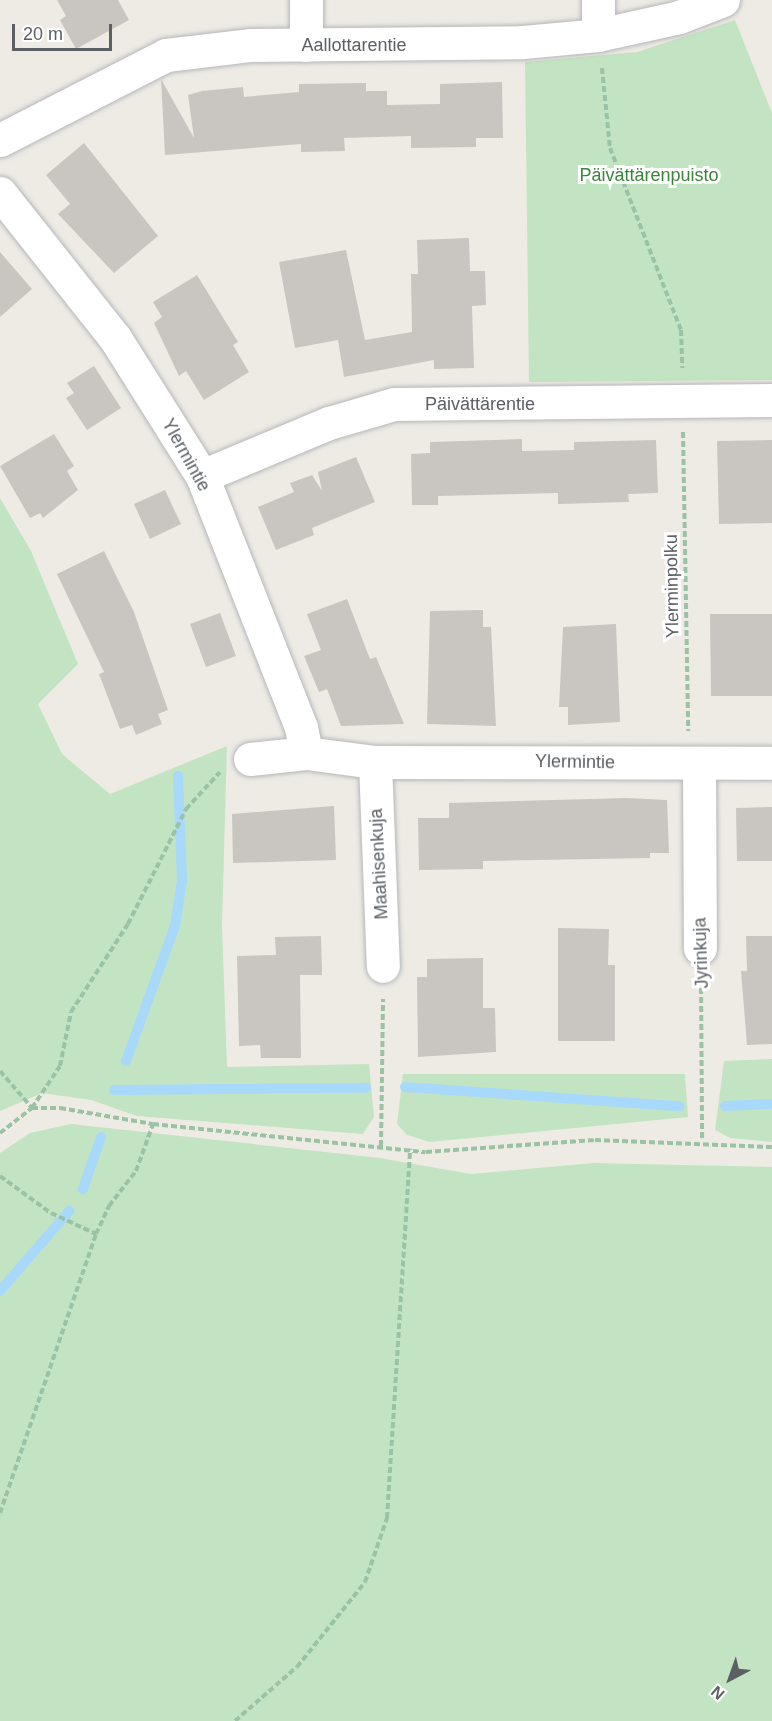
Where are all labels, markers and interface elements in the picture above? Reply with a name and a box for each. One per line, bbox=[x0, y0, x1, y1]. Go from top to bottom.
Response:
scale bar bbox=[15, 12, 116, 50]
text: 20 m bbox=[23, 24, 63, 44]
street label: Aallottarentie bbox=[301, 34, 407, 56]
park label: Päivättärenpuisto bbox=[579, 164, 719, 186]
street label: Päivättärentie bbox=[425, 393, 535, 415]
street label: Ylermintie bbox=[157, 415, 215, 495]
street label: Ylerminpolku bbox=[660, 534, 684, 638]
street label: Ylermintie bbox=[535, 751, 615, 773]
street label: Maahisenkuja bbox=[365, 808, 393, 920]
street label: Jyrinkuja bbox=[689, 917, 713, 989]
north arrow bbox=[700, 1649, 760, 1709]
text: N bbox=[708, 1683, 728, 1703]

